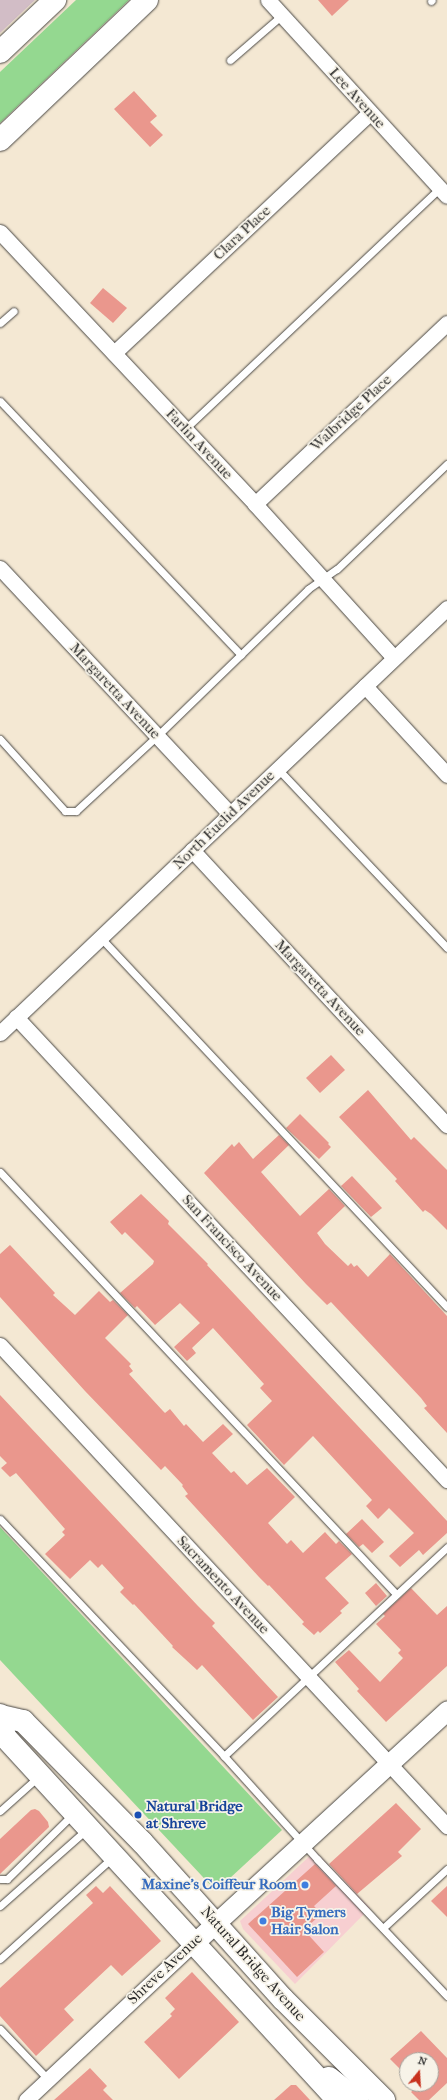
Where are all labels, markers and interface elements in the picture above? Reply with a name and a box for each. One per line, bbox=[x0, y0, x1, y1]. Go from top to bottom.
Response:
street label: Lee Avenue bbox=[325, 64, 389, 132]
street label: Clara Place bbox=[210, 202, 274, 264]
street label: Walbridge Place bbox=[307, 371, 395, 455]
street label: Farlin Avenue bbox=[162, 405, 236, 483]
street label: Margaretta Avenue bbox=[66, 639, 164, 743]
street label: North Euclid Avenue bbox=[169, 767, 279, 873]
street label: Margaretta Avenue bbox=[271, 936, 369, 1040]
street label: San Francisco Avenue bbox=[178, 1191, 286, 1305]
street label: Sacramento Avenue bbox=[173, 1532, 273, 1638]
place label: Natural Bridge at Shreve bbox=[146, 1797, 243, 1832]
marker: Natural Bridge at Shreve bbox=[133, 1810, 143, 1820]
place label: Maxine's Coiffeur Room bbox=[142, 1876, 297, 1894]
marker: Maxine's Coiffeur Room bbox=[300, 1880, 310, 1890]
street label: Natural Bridge Avenue bbox=[197, 1903, 309, 2025]
place label: Big Tymers Hair Salon bbox=[271, 1903, 346, 1938]
marker: Big Tymers Hair Salon bbox=[258, 1916, 268, 1926]
street label: Shreve Avenue bbox=[124, 1930, 206, 2008]
north arrow bbox=[399, 2052, 439, 2092]
text: N bbox=[417, 2054, 429, 2069]

